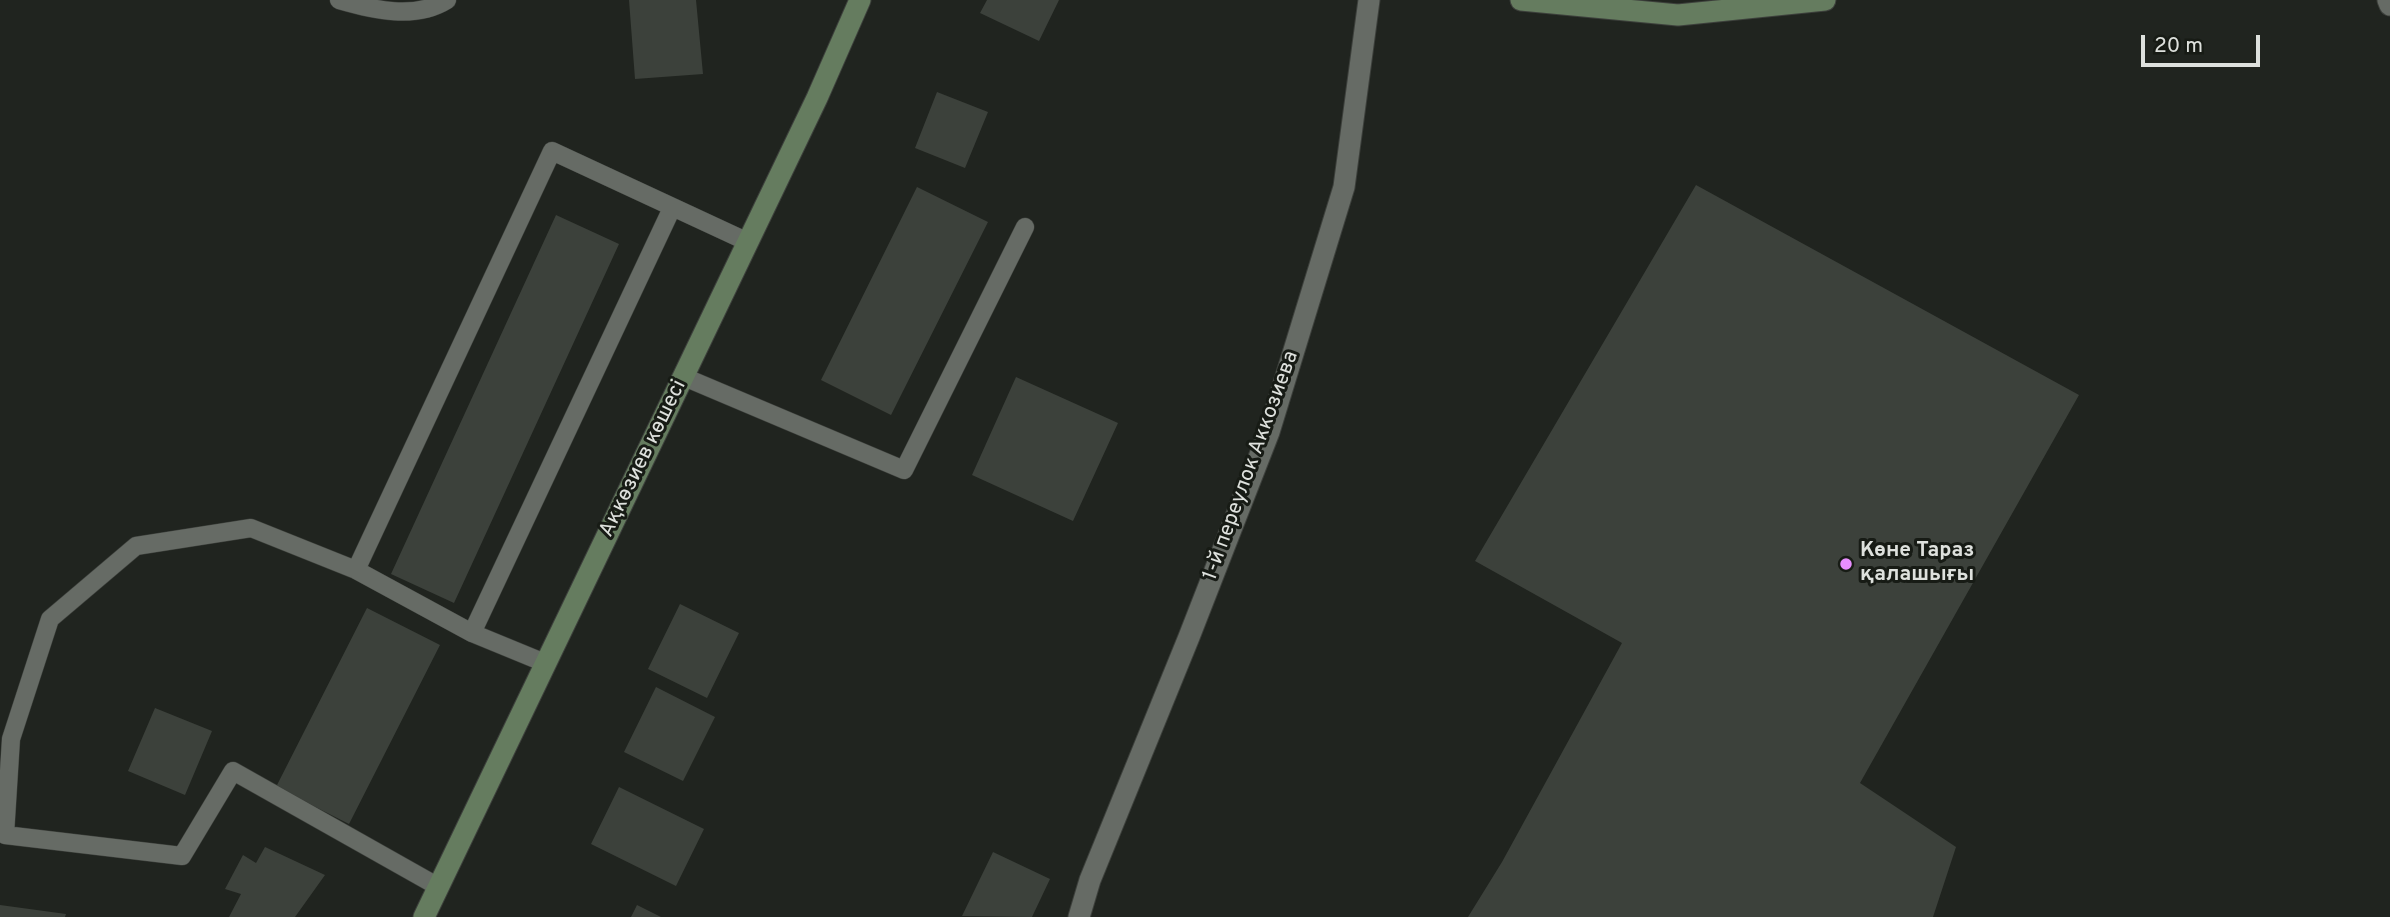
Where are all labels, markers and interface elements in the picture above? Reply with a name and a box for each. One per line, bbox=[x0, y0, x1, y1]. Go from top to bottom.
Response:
scale bar bbox=[2145, 21, 2264, 65]
text: 20 m bbox=[2154, 33, 2203, 60]
street label: 1-й переулок Аккозиева bbox=[1199, 348, 1305, 584]
street label: Ақкөзиев көшесі bbox=[595, 376, 693, 542]
place label: Көне Тараз қалашығы bbox=[1860, 539, 1974, 589]
marker: Көне Тараз қалашығы bbox=[1838, 556, 1854, 572]

